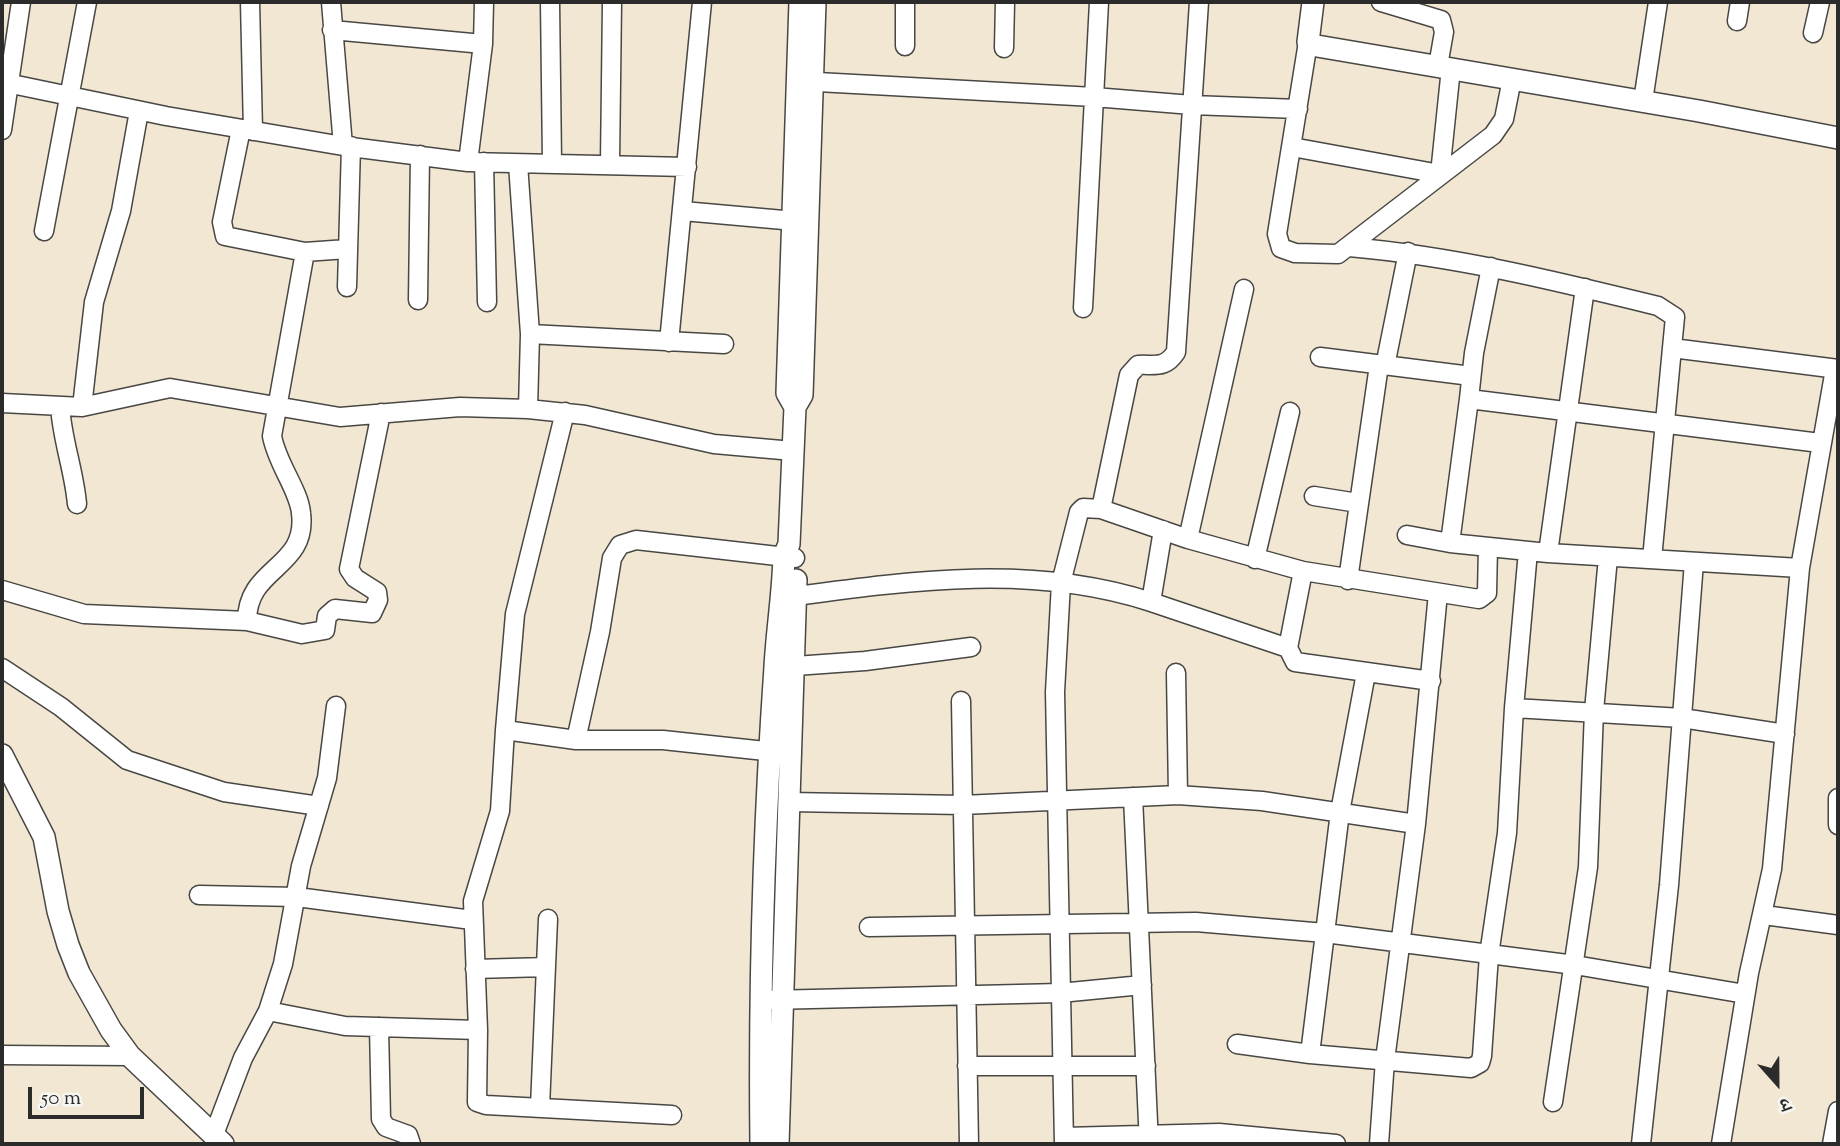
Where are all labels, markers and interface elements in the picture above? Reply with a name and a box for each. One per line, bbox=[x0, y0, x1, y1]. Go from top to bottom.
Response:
north arrow bbox=[1742, 1048, 1812, 1118]
scale bar bbox=[32, 1072, 147, 1116]
text: 50 m bbox=[41, 1084, 81, 1114]
text: उ bbox=[1775, 1089, 1794, 1117]

